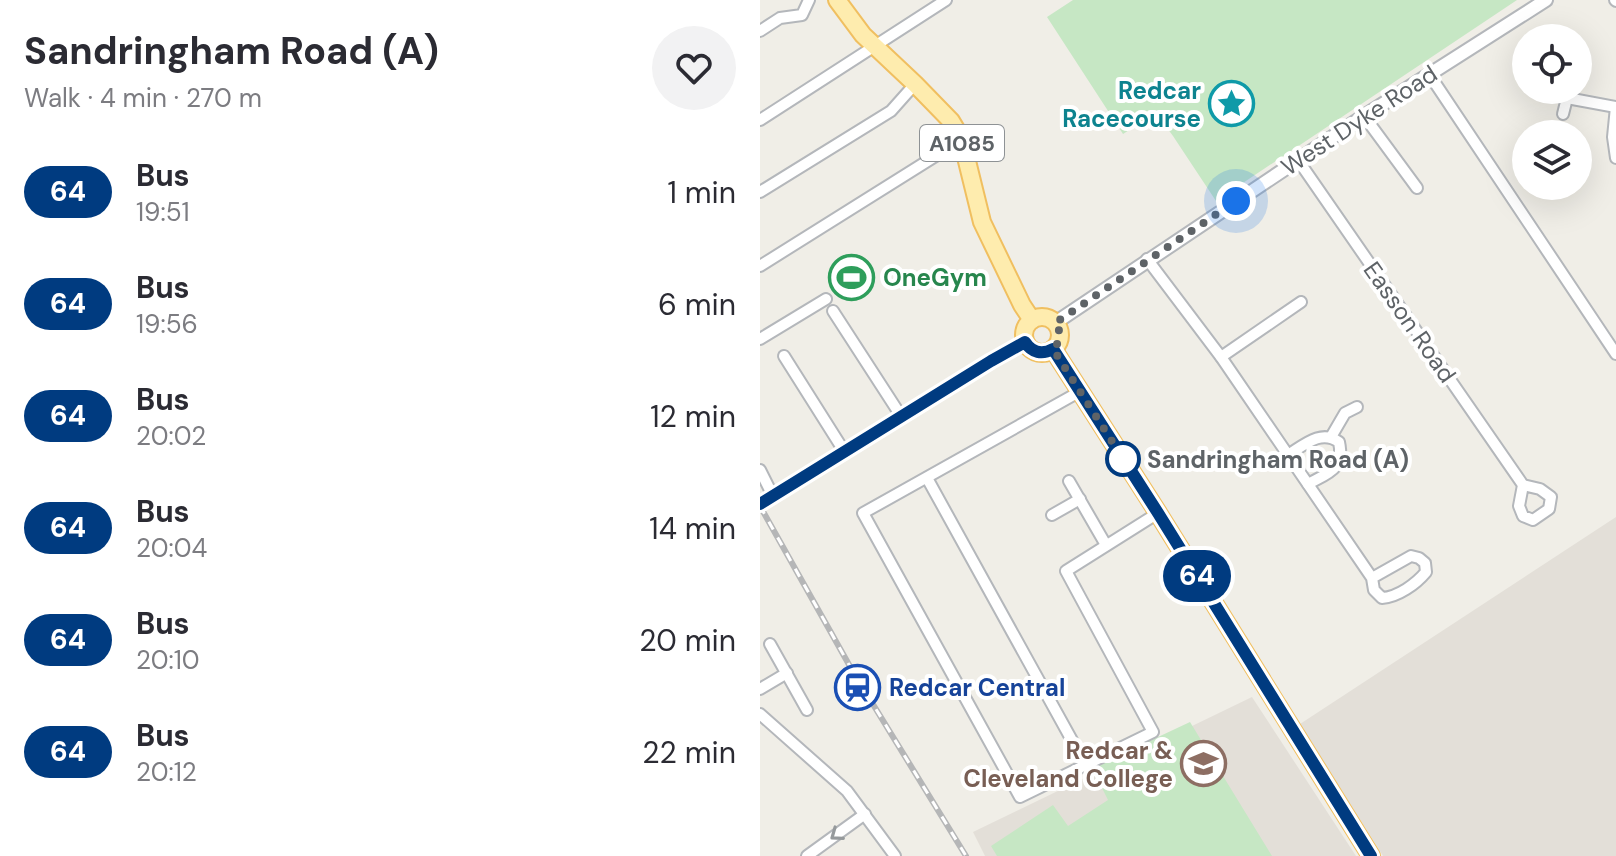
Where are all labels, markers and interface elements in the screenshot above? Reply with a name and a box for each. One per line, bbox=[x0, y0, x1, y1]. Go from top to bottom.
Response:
map controls bbox=[1512, 24, 1592, 200]
button: locate bbox=[1512, 24, 1592, 104]
text: Sandringham Road (A) bbox=[24, 26, 439, 76]
button: heart bbox=[652, 26, 736, 110]
street label: West Dyke Road bbox=[1275, 58, 1443, 182]
place label: Redcar Racecourse bbox=[1062, 75, 1201, 134]
place icon: Redcar Racecourse bbox=[1208, 80, 1256, 128]
text: Walk · 4 min · 270 m bbox=[24, 81, 262, 115]
button: layers bbox=[1512, 120, 1592, 200]
road number: A1085 bbox=[920, 125, 1004, 161]
text: Bus bbox=[136, 156, 190, 195]
text: 64 bbox=[50, 173, 86, 210]
text: 1 min bbox=[668, 173, 736, 212]
your location bbox=[1216, 181, 1256, 221]
text: 19:51 bbox=[136, 195, 190, 229]
sports icon: OneGym bbox=[828, 253, 876, 301]
street label: Easson Road bbox=[1357, 255, 1463, 389]
place label: OneGym bbox=[883, 262, 987, 293]
text: Bus bbox=[136, 268, 190, 307]
text: 64 bbox=[50, 285, 86, 322]
text: 6 min bbox=[658, 285, 736, 324]
text: 19:56 bbox=[136, 307, 198, 341]
text: Bus bbox=[136, 380, 190, 419]
text: 64 bbox=[50, 397, 86, 434]
text: 12 min bbox=[650, 397, 736, 436]
text: 20:02 bbox=[136, 419, 206, 453]
marker: Sandringham Road (A) bbox=[1106, 442, 1140, 476]
place label: Sandringham Road (A) bbox=[1147, 444, 1409, 475]
text: Bus bbox=[136, 492, 190, 531]
text: 64 bbox=[50, 509, 86, 546]
text: 14 min bbox=[649, 509, 736, 548]
text: 20:04 bbox=[136, 531, 207, 565]
line badge: 64 bbox=[1161, 550, 1233, 602]
text: 64 bbox=[1179, 557, 1215, 594]
text: Bus bbox=[136, 604, 190, 643]
text: 64 bbox=[50, 621, 86, 658]
text: 20 min bbox=[639, 621, 736, 660]
text: 20:10 bbox=[136, 643, 200, 677]
station icon: Redcar Central bbox=[834, 663, 882, 711]
place label: Redcar Central bbox=[889, 672, 1065, 703]
text: Bus bbox=[136, 716, 190, 755]
text: 64 bbox=[50, 733, 86, 770]
text: 22 min bbox=[642, 733, 736, 772]
place label: Redcar & Cleveland College bbox=[963, 735, 1173, 794]
school or university icon: Redcar & Cleveland College bbox=[1180, 740, 1228, 788]
text: 20:12 bbox=[136, 755, 197, 789]
one-way arrow bbox=[830, 825, 844, 840]

